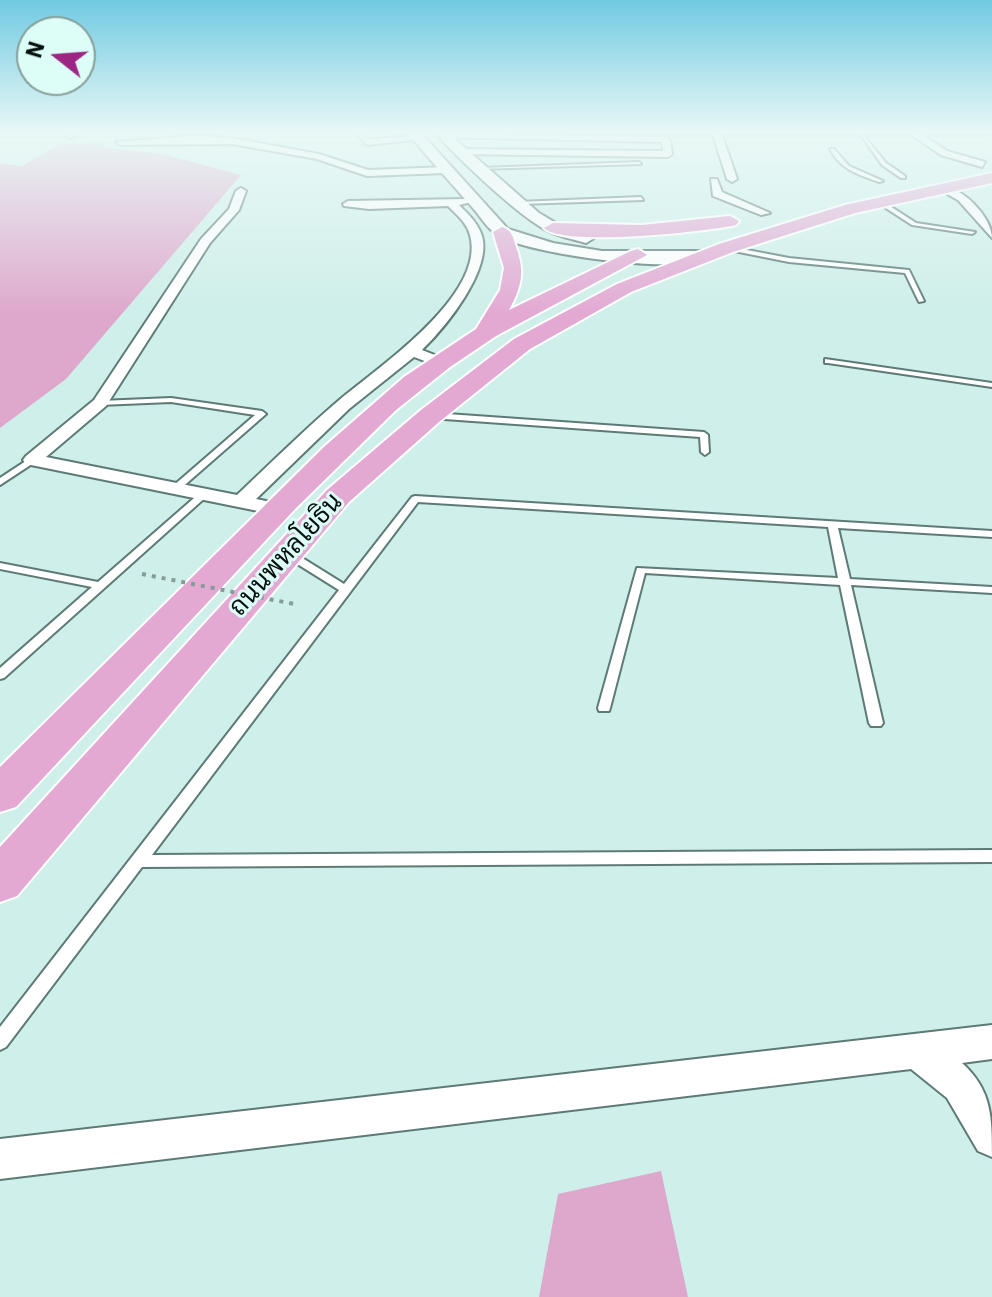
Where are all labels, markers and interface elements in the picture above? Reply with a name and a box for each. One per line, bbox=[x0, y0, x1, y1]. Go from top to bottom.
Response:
north arrow bbox=[16, 16, 96, 96]
text: N bbox=[18, 38, 51, 61]
street label: ถนนพหลโยธิน bbox=[223, 487, 349, 623]

